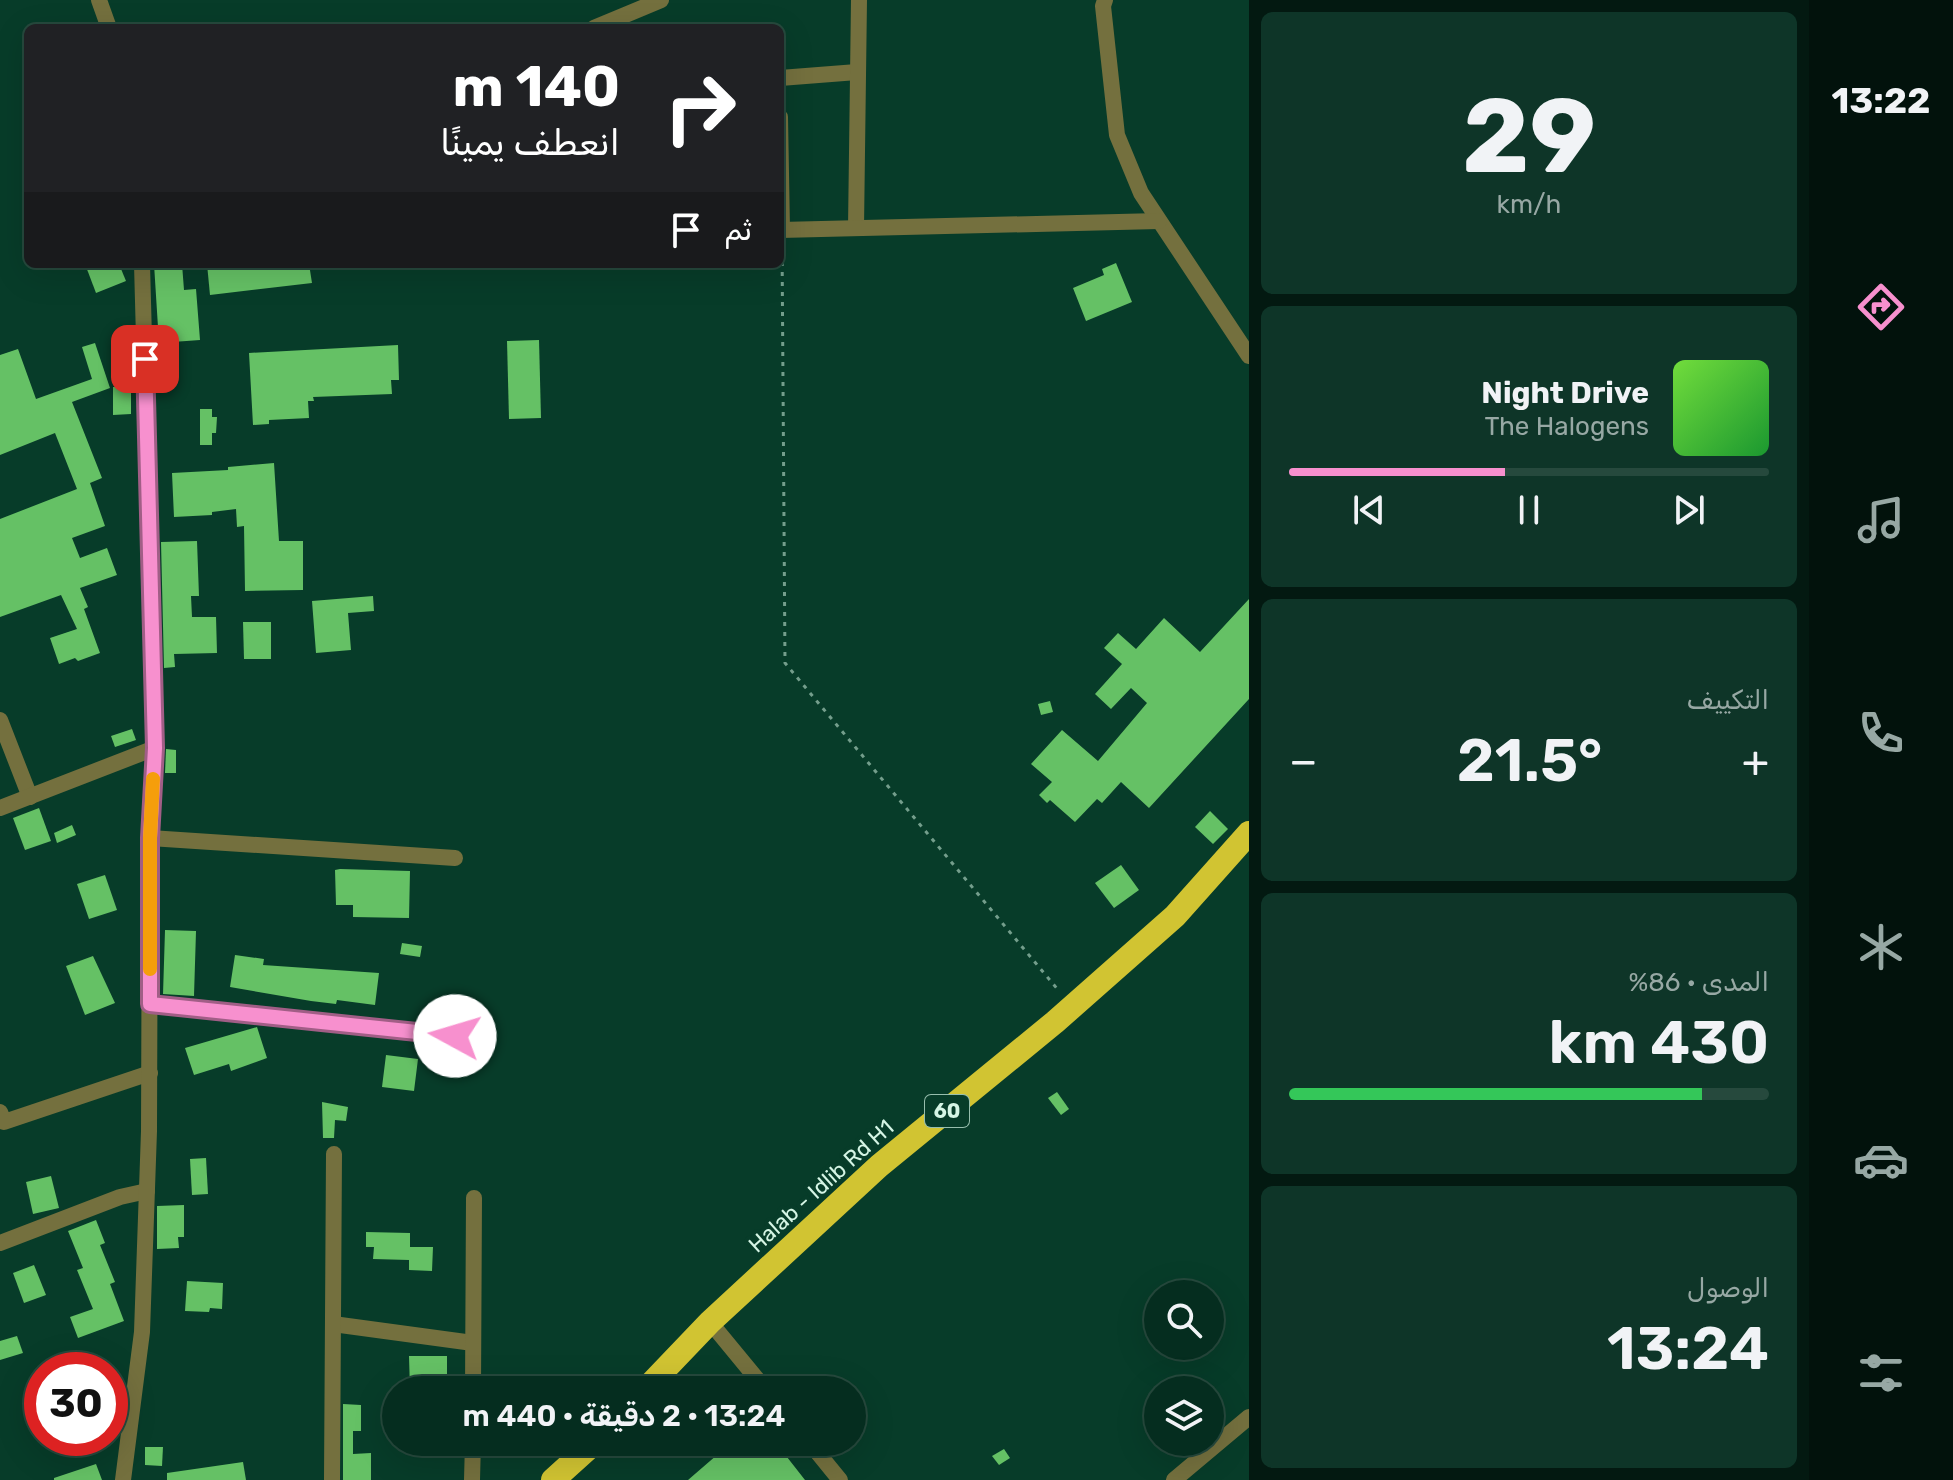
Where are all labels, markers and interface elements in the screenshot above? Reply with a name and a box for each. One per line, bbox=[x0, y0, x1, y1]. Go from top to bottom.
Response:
text: 140 m bbox=[453, 54, 620, 120]
icon: right bbox=[648, 56, 752, 160]
text: 29 bbox=[1462, 75, 1596, 198]
text: 13:22 bbox=[1832, 79, 1930, 122]
text: انعطف يمينًا bbox=[440, 121, 620, 164]
text: km/h bbox=[1497, 189, 1561, 220]
icon: arrive bbox=[664, 208, 708, 252]
text: ثم bbox=[724, 212, 752, 248]
icon: directions bbox=[1853, 279, 1909, 335]
pin bbox=[111, 325, 179, 393]
icon: arrive bbox=[123, 337, 167, 381]
text: Night Drive bbox=[1481, 375, 1649, 411]
text: The Halogens bbox=[1484, 411, 1649, 442]
icon: previous bbox=[1347, 488, 1391, 532]
icon: pause bbox=[1507, 488, 1551, 532]
icon: next bbox=[1667, 488, 1711, 532]
icon: music bbox=[1853, 492, 1909, 548]
text: التكييف bbox=[1687, 685, 1769, 716]
icon: phone bbox=[1853, 705, 1909, 761]
text: 21.5° bbox=[1457, 725, 1602, 796]
text: − bbox=[1289, 735, 1318, 787]
text: + bbox=[1742, 735, 1769, 787]
icon: climate bbox=[1853, 919, 1909, 975]
text: المدى · 86% bbox=[1629, 967, 1769, 998]
position arrow bbox=[413, 994, 497, 1078]
text: 430 km bbox=[1548, 1007, 1769, 1078]
road number: 60 bbox=[925, 1095, 969, 1127]
street label: Halab - Idlib Rd H1 bbox=[743, 1114, 899, 1258]
icon: car bbox=[1853, 1132, 1909, 1188]
text: الوصول bbox=[1687, 1273, 1769, 1304]
map controls bbox=[1144, 1280, 1224, 1456]
button: search bbox=[1144, 1280, 1224, 1360]
text: 13:24 bbox=[1607, 1313, 1769, 1384]
icon: filters bbox=[1853, 1345, 1909, 1401]
speed limit sign: 30 bbox=[24, 1352, 128, 1456]
button: layers bbox=[1144, 1376, 1224, 1456]
text: 13:24 · 2 دقيقة · 440 m bbox=[462, 1398, 786, 1434]

